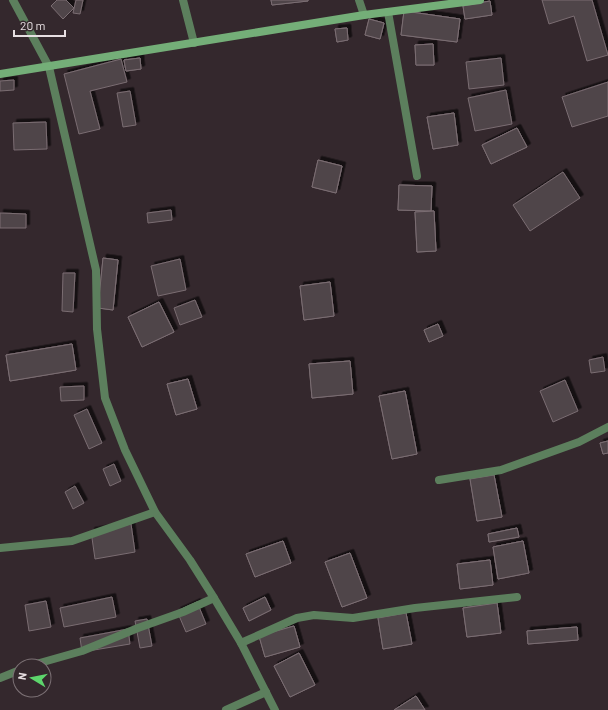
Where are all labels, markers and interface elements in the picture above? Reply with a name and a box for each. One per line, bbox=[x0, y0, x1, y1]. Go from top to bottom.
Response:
scale bar bbox=[14, 12, 65, 38]
text: 20 m bbox=[20, 18, 46, 32]
north arrow bbox=[12, 658, 52, 698]
text: N bbox=[15, 671, 29, 681]

